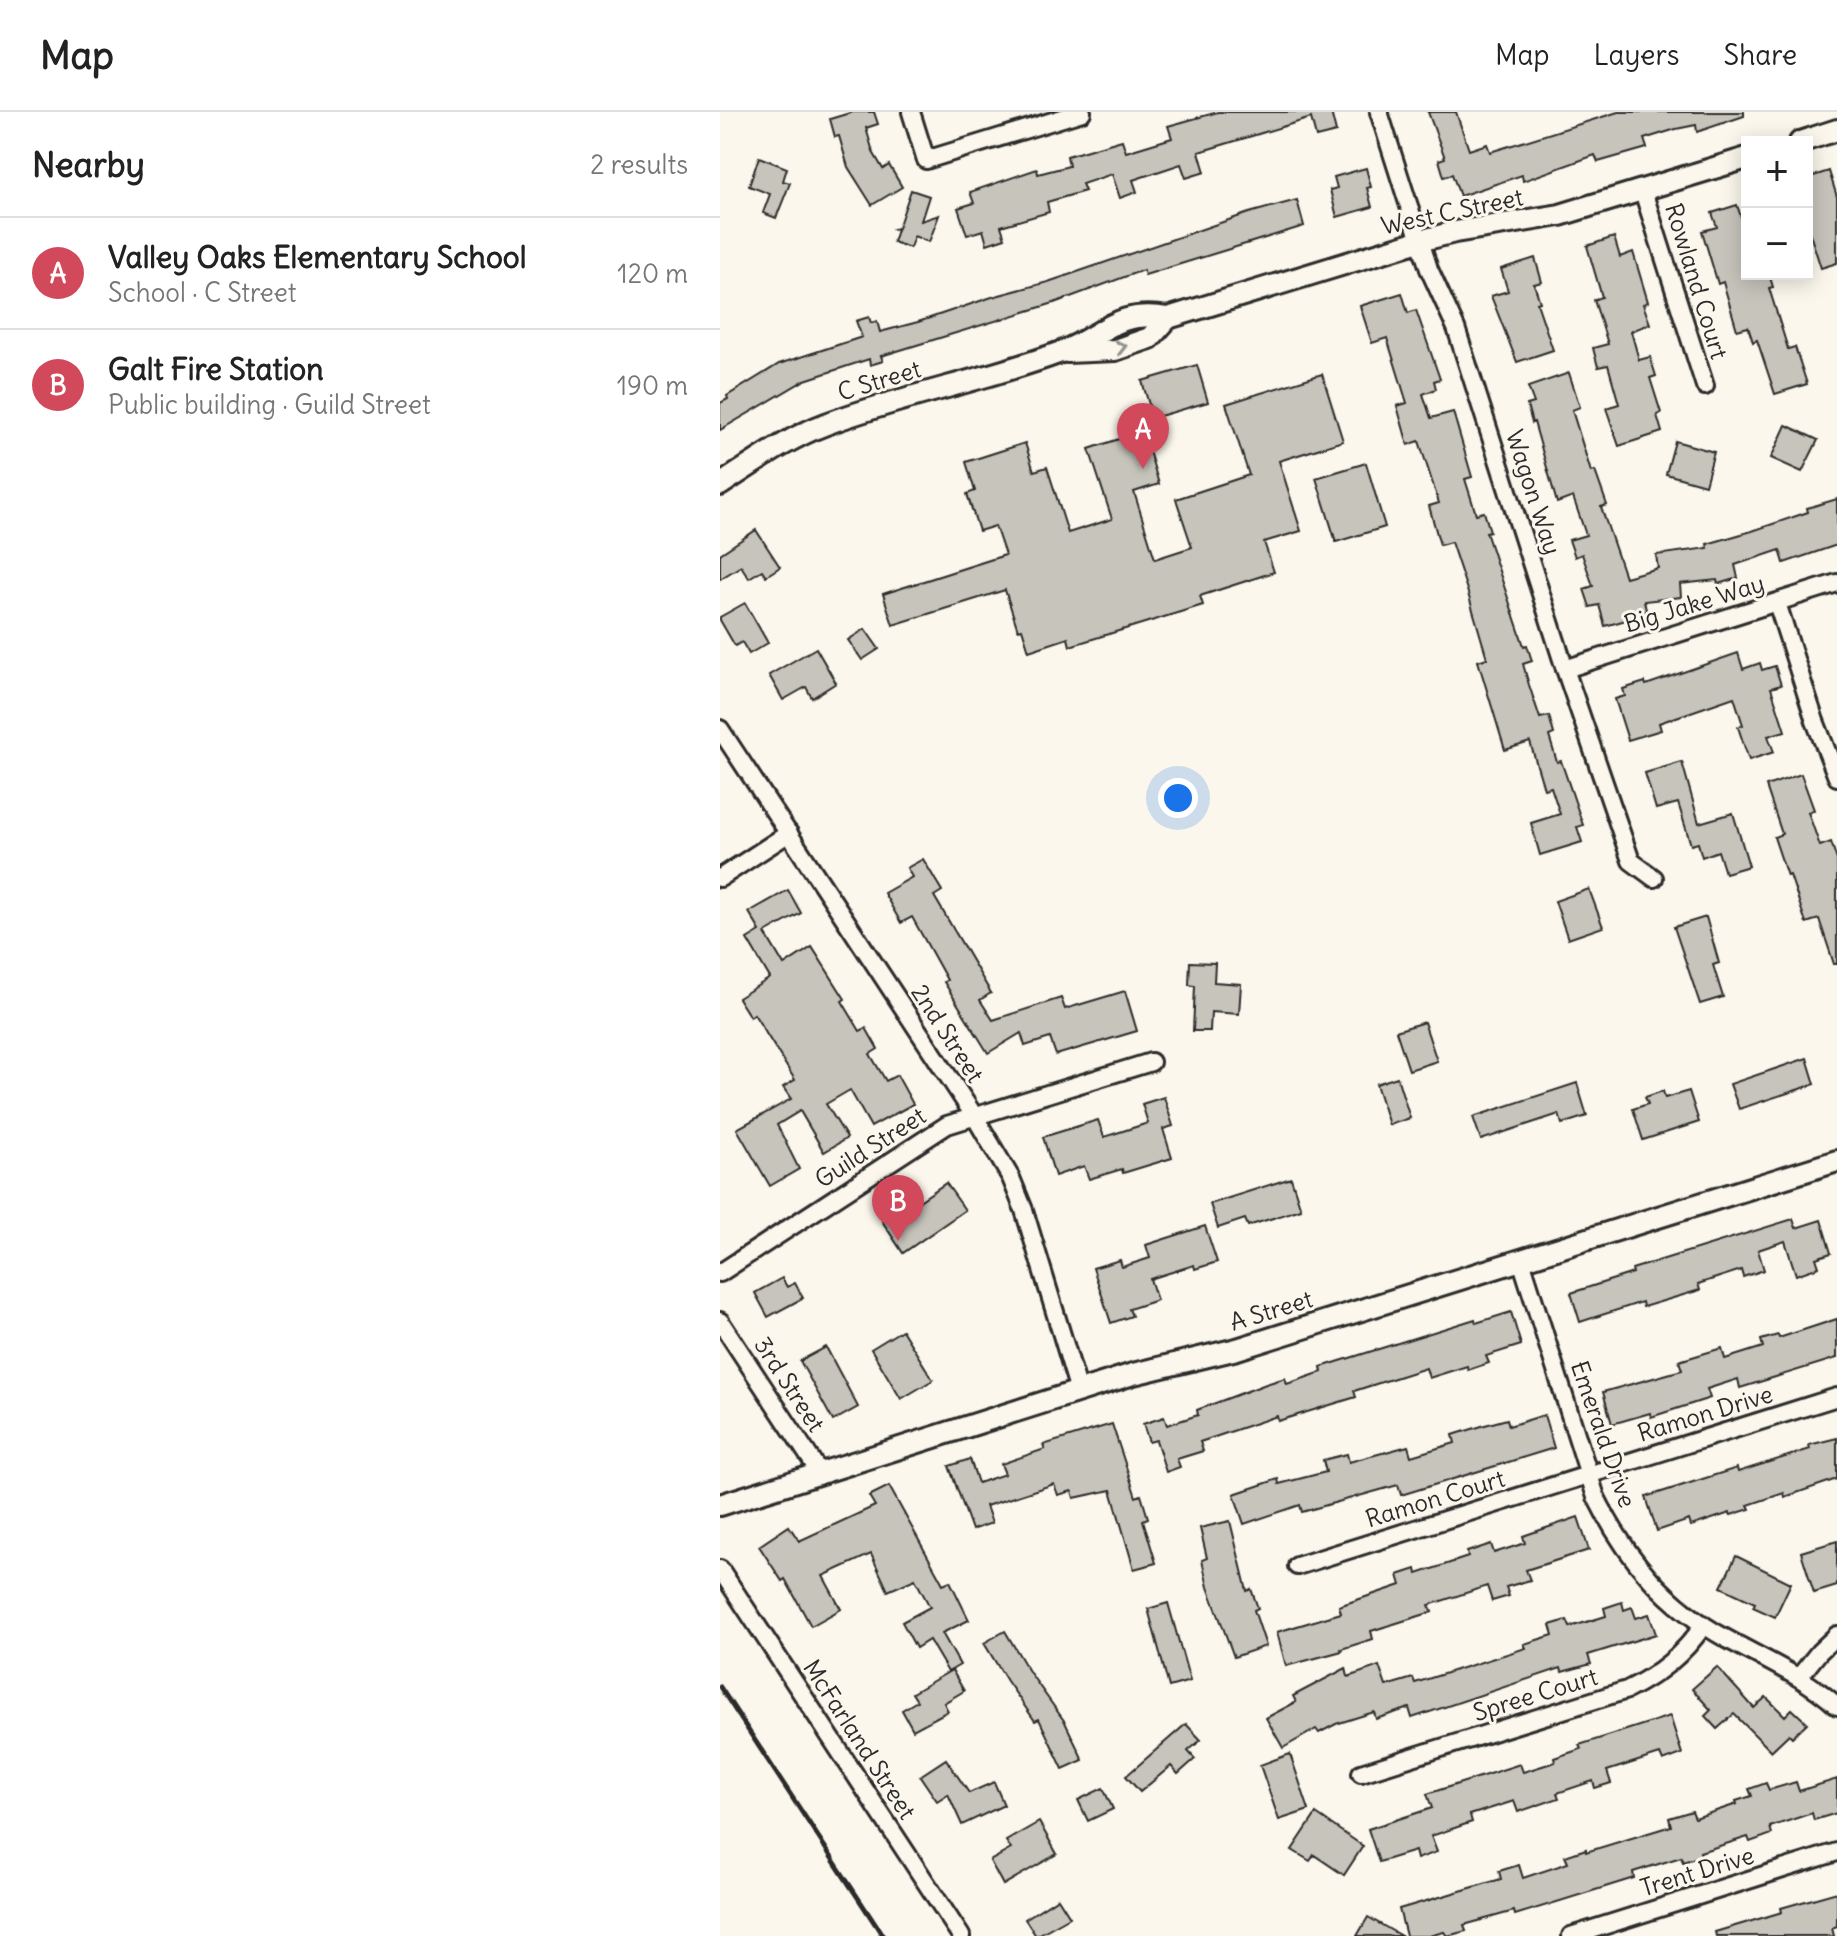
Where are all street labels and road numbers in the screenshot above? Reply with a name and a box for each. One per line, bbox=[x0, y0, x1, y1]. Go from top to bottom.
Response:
street label: West C Street bbox=[1378, 181, 1526, 241]
street label: Rowland Court bbox=[1659, 200, 1735, 362]
street label: C Street bbox=[834, 353, 924, 407]
street label: Wagon Way bbox=[1500, 426, 1568, 558]
street label: Big Jake Way bbox=[1620, 567, 1768, 639]
street label: 2nd Street bbox=[905, 978, 991, 1088]
street label: Guild Street bbox=[809, 1100, 931, 1194]
street label: A Street bbox=[1226, 1283, 1316, 1337]
street label: 3rd Street bbox=[748, 1331, 832, 1437]
street label: Emerald Drive bbox=[1565, 1357, 1643, 1511]
street label: Ramon Drive bbox=[1634, 1378, 1776, 1448]
street label: Ramon Court bbox=[1362, 1463, 1508, 1533]
street label: McFarland Street bbox=[797, 1654, 923, 1824]
street label: Spree Court bbox=[1469, 1661, 1601, 1727]
street label: Trent Drive bbox=[1637, 1840, 1757, 1902]

